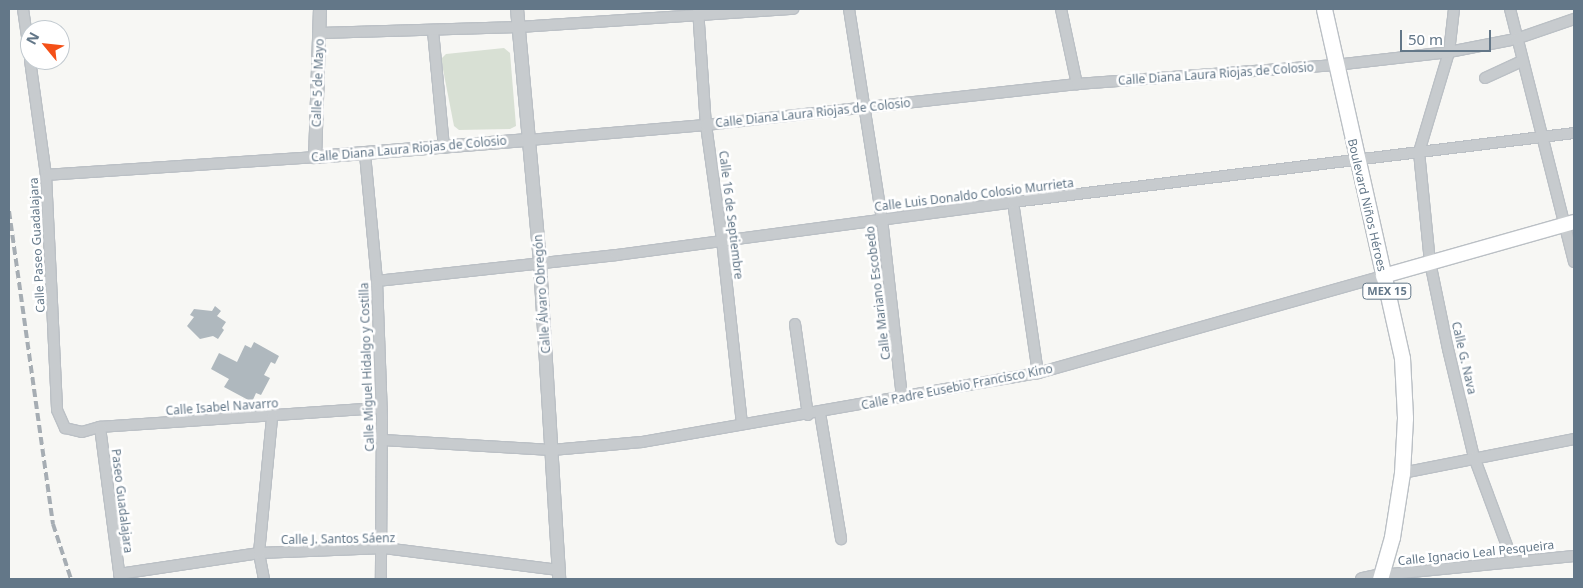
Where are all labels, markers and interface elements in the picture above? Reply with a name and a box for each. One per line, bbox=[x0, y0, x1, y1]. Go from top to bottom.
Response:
north arrow bbox=[20, 20, 70, 70]
scale bar bbox=[1403, 20, 1494, 52]
text: N bbox=[21, 29, 43, 48]
text: 50 m bbox=[1408, 29, 1443, 49]
street label: Calle 5 de Mayo bbox=[309, 38, 327, 128]
street label: Calle Diana Laura Riojas de Colosio bbox=[1118, 60, 1314, 88]
street label: Calle Diana Laura Riojas de Colosio bbox=[715, 96, 911, 130]
street label: Calle Diana Laura Riojas de Colosio bbox=[311, 133, 507, 165]
street label: Boulevard Niños Héroes bbox=[1345, 137, 1389, 273]
street label: Calle 16 de Septiembre bbox=[716, 150, 746, 280]
street label: Calle Luis Donaldo Colosio Murrieta bbox=[874, 176, 1074, 214]
street label: Calle Paseo Guadalajara bbox=[26, 177, 48, 313]
street label: Calle Mariano Escobedo bbox=[863, 225, 893, 361]
street label: Calle Álvaro Obregón bbox=[531, 234, 553, 354]
street label: Calle Miguel Hidalgo y Costilla bbox=[357, 282, 377, 452]
road number: MEX 15 bbox=[1362, 282, 1412, 300]
street label: Calle G. Nava bbox=[1449, 320, 1479, 396]
street label: Calle Padre Eusebio Francisco Kino bbox=[860, 361, 1054, 413]
street label: Calle Isabel Navarro bbox=[165, 396, 279, 418]
street label: Paseo Guadalajara bbox=[108, 448, 136, 554]
street label: Calle J. Santos Sáenz bbox=[281, 531, 395, 547]
street label: Calle Ignacio Leal Pesqueira bbox=[1397, 538, 1555, 568]

